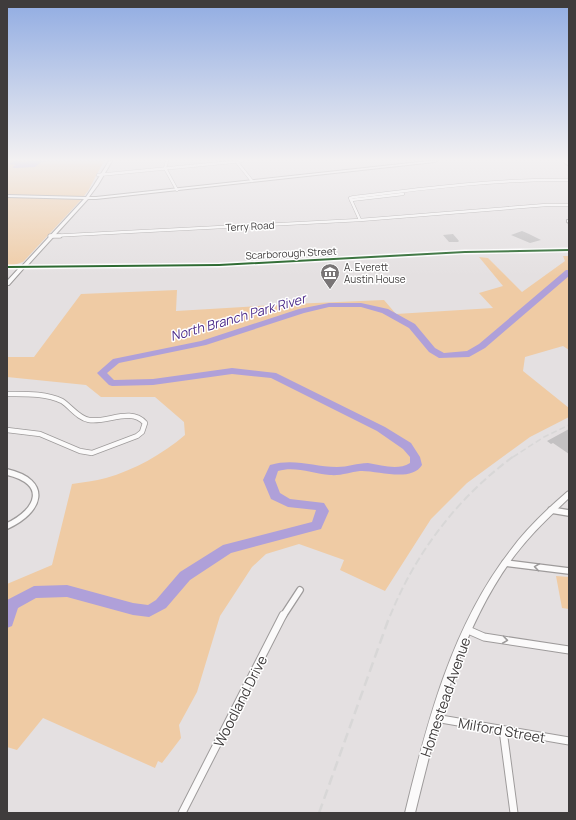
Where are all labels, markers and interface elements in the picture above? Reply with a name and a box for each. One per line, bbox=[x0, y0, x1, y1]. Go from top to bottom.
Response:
street label: Terry Road bbox=[225, 218, 275, 234]
street label: Scarborough Street bbox=[245, 244, 337, 262]
place label: A. Everett Austin House bbox=[344, 260, 406, 286]
museum icon: A. Everett Austin House bbox=[319, 262, 341, 290]
water label: North Branch Park River bbox=[168, 288, 310, 345]
one-way arrow bbox=[534, 563, 540, 572]
street label: Homestead Avenue bbox=[416, 635, 474, 759]
one-way arrow bbox=[502, 636, 508, 644]
street label: Woodland Drive bbox=[209, 652, 271, 750]
street label: Milford Street bbox=[457, 713, 548, 747]

